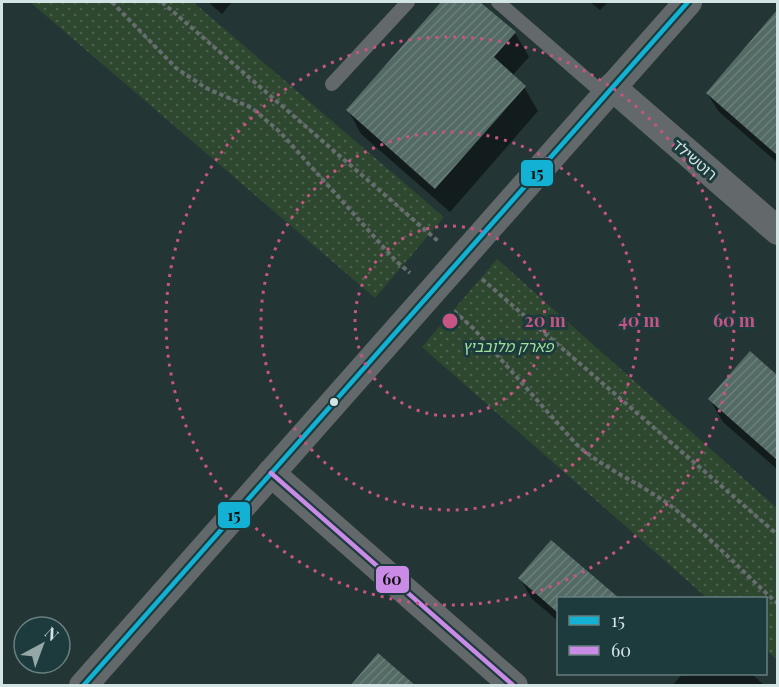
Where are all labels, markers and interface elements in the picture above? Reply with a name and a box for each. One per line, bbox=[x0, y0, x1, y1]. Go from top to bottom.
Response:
street label: רוטשילד bbox=[668, 134, 722, 184]
line badge: 15 bbox=[520, 159, 554, 187]
text: 15 bbox=[530, 162, 544, 183]
text: 20 m bbox=[524, 308, 566, 332]
text: 40 m bbox=[618, 308, 661, 332]
text: 60 m bbox=[713, 308, 756, 332]
centre of rings bbox=[440, 311, 460, 331]
park label: פארק מלובביץ bbox=[462, 336, 555, 356]
unlabelled marker bbox=[328, 396, 340, 408]
line badge: 15 bbox=[217, 501, 251, 529]
text: 15 bbox=[227, 504, 241, 525]
line badge: 60 bbox=[375, 565, 410, 594]
text: 60 bbox=[382, 568, 402, 589]
legend bbox=[557, 597, 767, 675]
text: 15 bbox=[611, 608, 625, 632]
north arrow bbox=[12, 615, 72, 675]
text: N bbox=[41, 622, 64, 645]
text: 60 bbox=[611, 638, 631, 662]

